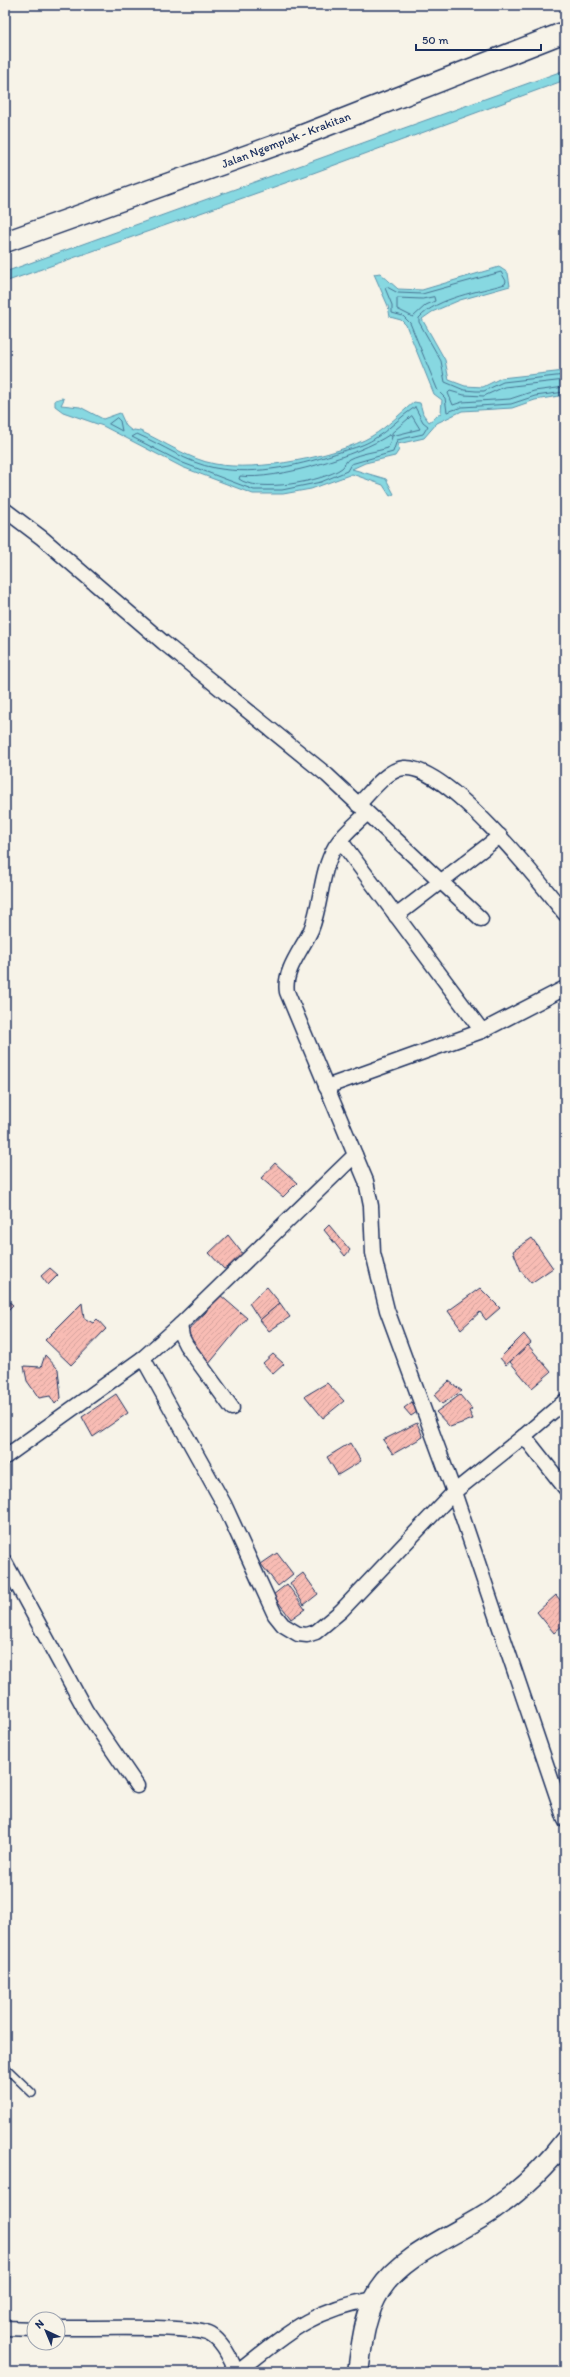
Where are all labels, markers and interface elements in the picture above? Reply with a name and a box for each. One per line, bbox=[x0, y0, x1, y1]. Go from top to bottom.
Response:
scale bar bbox=[416, 26, 541, 52]
text: 50 m bbox=[422, 33, 448, 47]
street label: Jalan Ngemplak - Krakitan bbox=[219, 109, 353, 171]
north arrow bbox=[26, 2311, 66, 2351]
text: N bbox=[32, 2317, 47, 2331]

